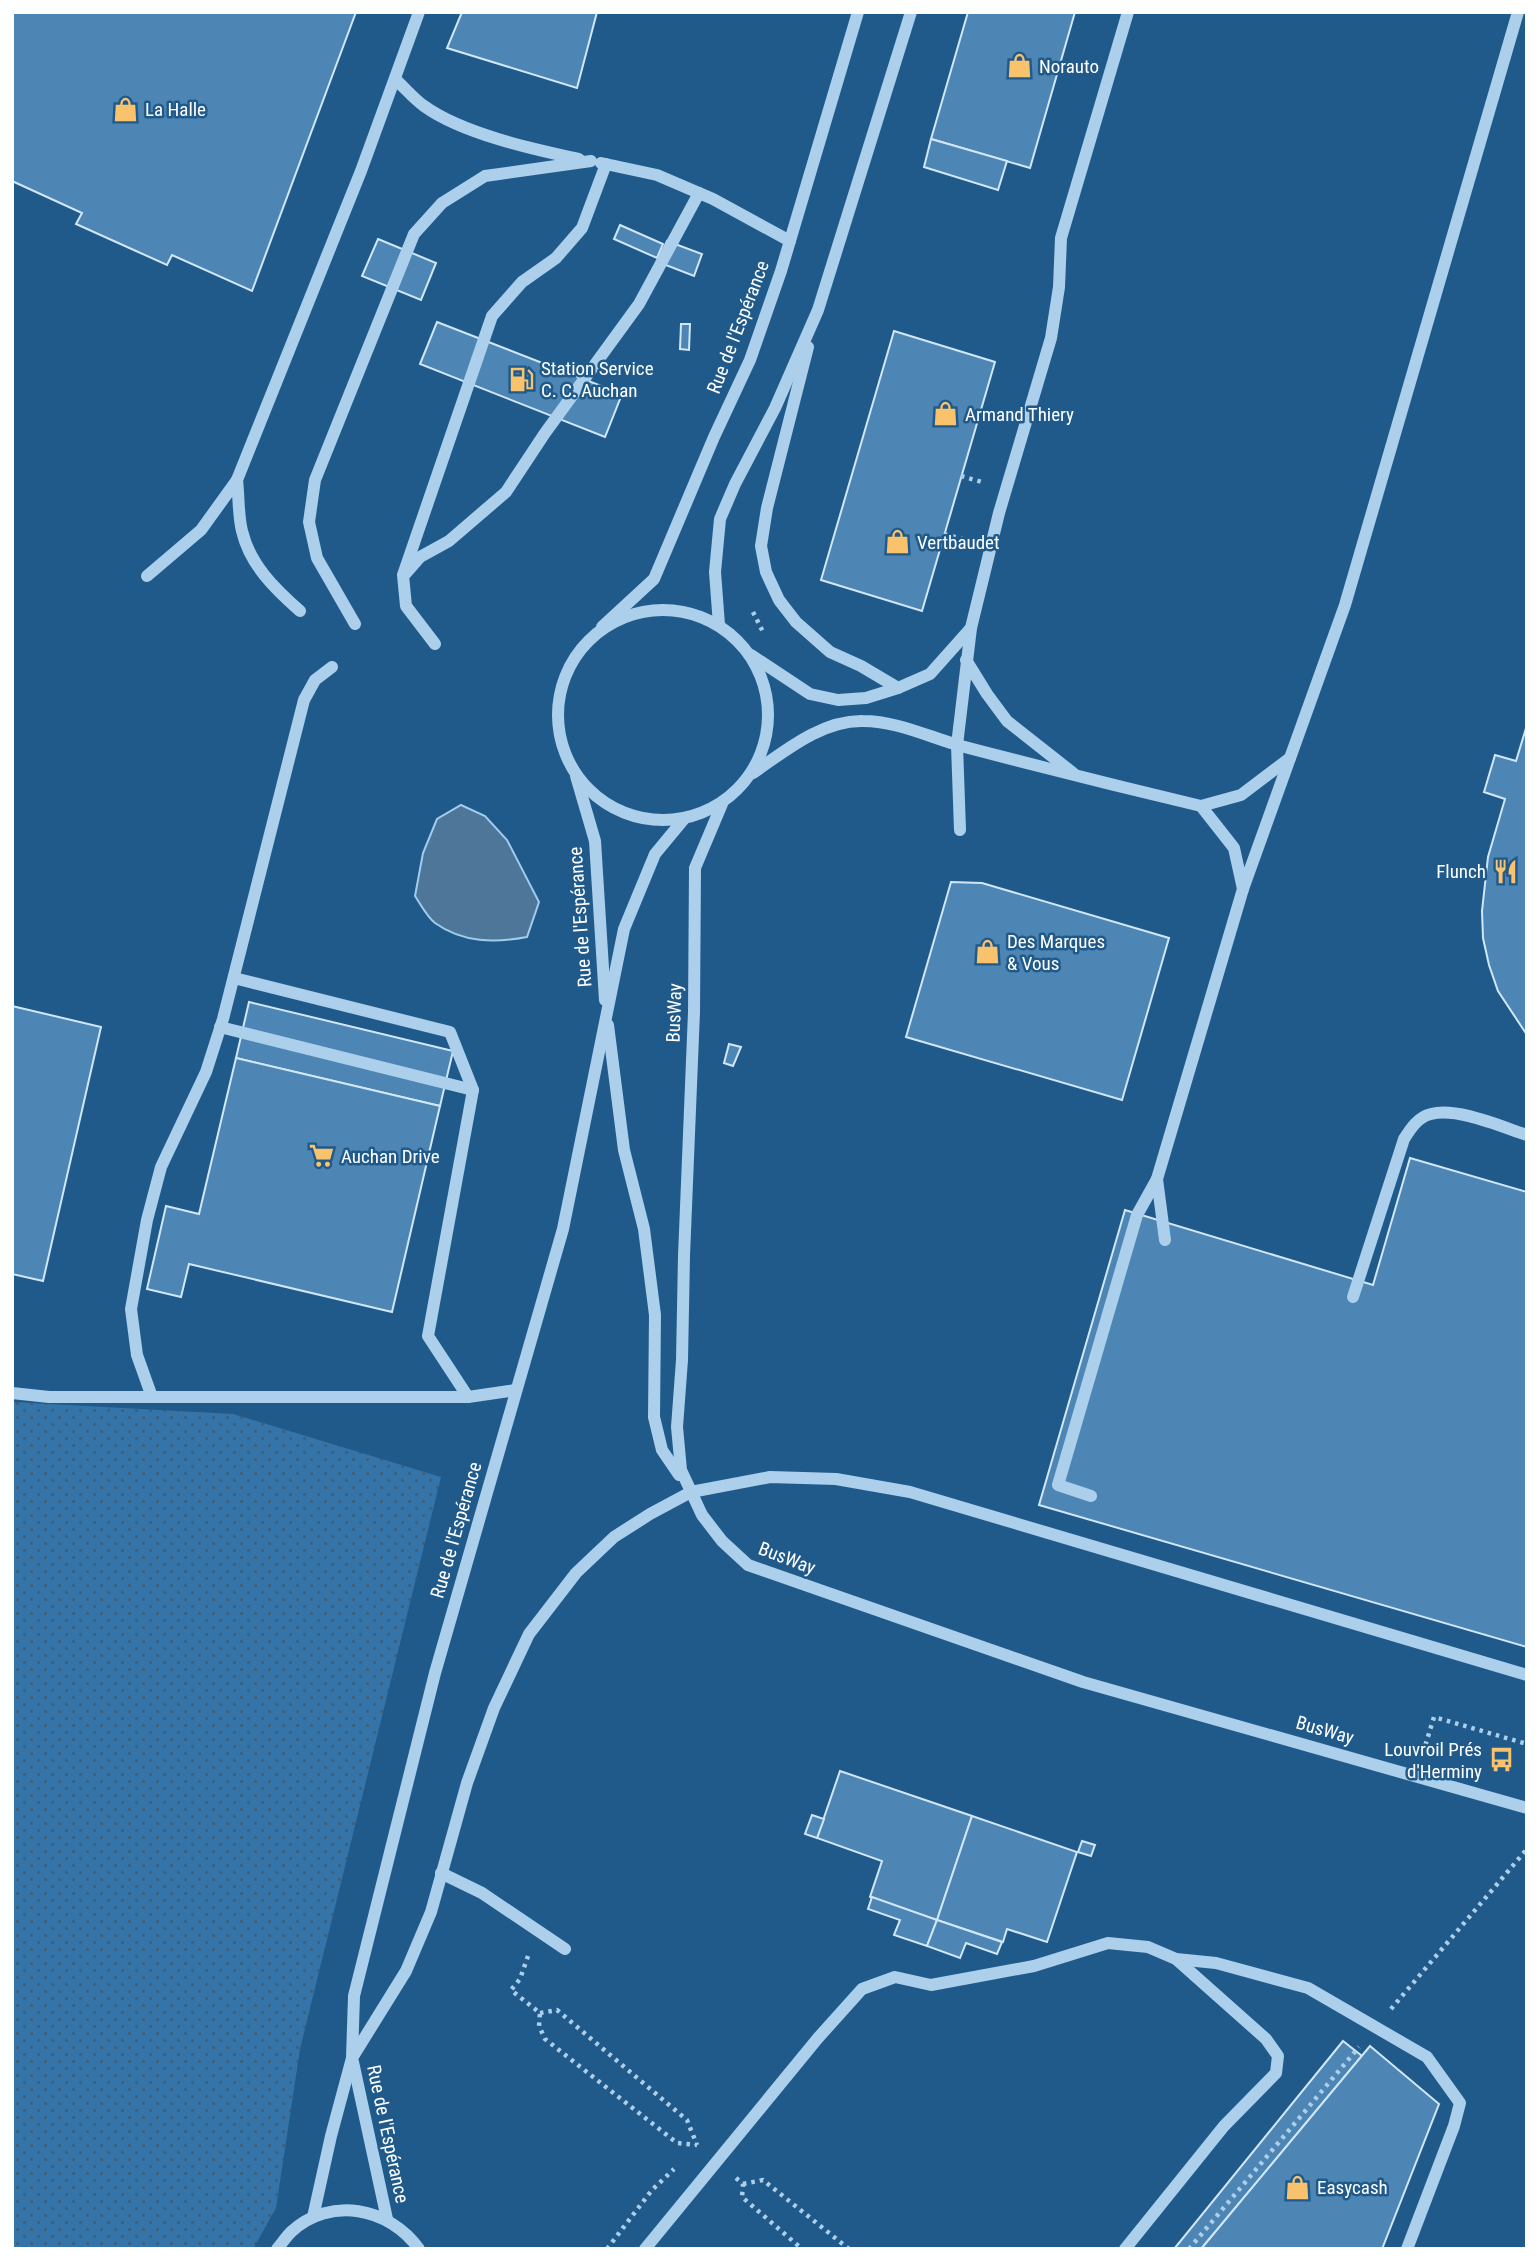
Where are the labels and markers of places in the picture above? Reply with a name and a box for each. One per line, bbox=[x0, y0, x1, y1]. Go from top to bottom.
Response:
shop icon: Norauto bbox=[1005, 52, 1033, 80]
place label: Norauto bbox=[1039, 55, 1099, 78]
shop icon: La Halle bbox=[111, 95, 139, 123]
place label: La Halle bbox=[145, 98, 206, 121]
place label: Station Service C. C. Auchan bbox=[541, 357, 654, 402]
fuel station icon: Station Service C. C. Auchan bbox=[507, 365, 535, 393]
shop icon: Armand Thiery bbox=[931, 400, 959, 428]
place label: Armand Thiery bbox=[965, 403, 1074, 426]
shop icon: Vertbaudet bbox=[883, 528, 911, 556]
place label: Vertbaudet bbox=[917, 531, 1000, 554]
restaurant icon: Flunch bbox=[1492, 857, 1520, 885]
place label: Flunch bbox=[1436, 860, 1486, 883]
place label: Des Marques & Vous bbox=[1007, 930, 1105, 975]
shop icon: Des Marques & Vous bbox=[973, 938, 1001, 966]
supermarket icon: Auchan Drive bbox=[307, 1142, 335, 1170]
place label: Auchan Drive bbox=[341, 1145, 440, 1168]
place label: Louvroil Prés d'Herminy bbox=[1384, 1738, 1482, 1783]
bus stop icon: Louvroil Prés d'Herminy bbox=[1488, 1746, 1516, 1774]
shop icon: Easycash bbox=[1283, 2173, 1311, 2201]
place label: Easycash bbox=[1317, 2176, 1388, 2199]

